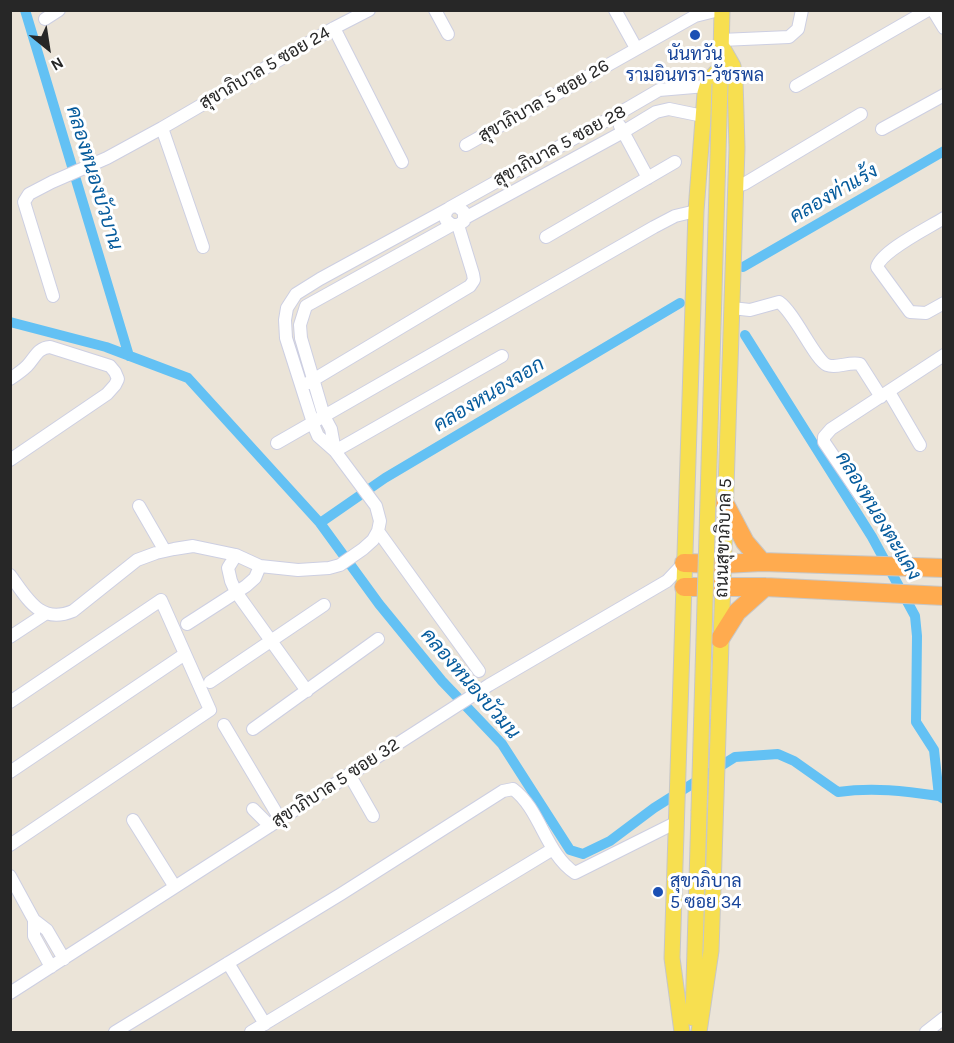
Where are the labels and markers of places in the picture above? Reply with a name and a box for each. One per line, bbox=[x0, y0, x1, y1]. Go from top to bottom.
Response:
marker: นันทวัน รามอินทรา-วัชรพล bbox=[688, 28, 702, 42]
place label: นันทวัน รามอินทรา-วัชรพล bbox=[626, 44, 764, 86]
place label: สุขาภิบาล 5 ซอย 34 bbox=[670, 871, 742, 914]
marker: สุขาภิบาล 5 ซอย 34 bbox=[651, 885, 665, 899]

